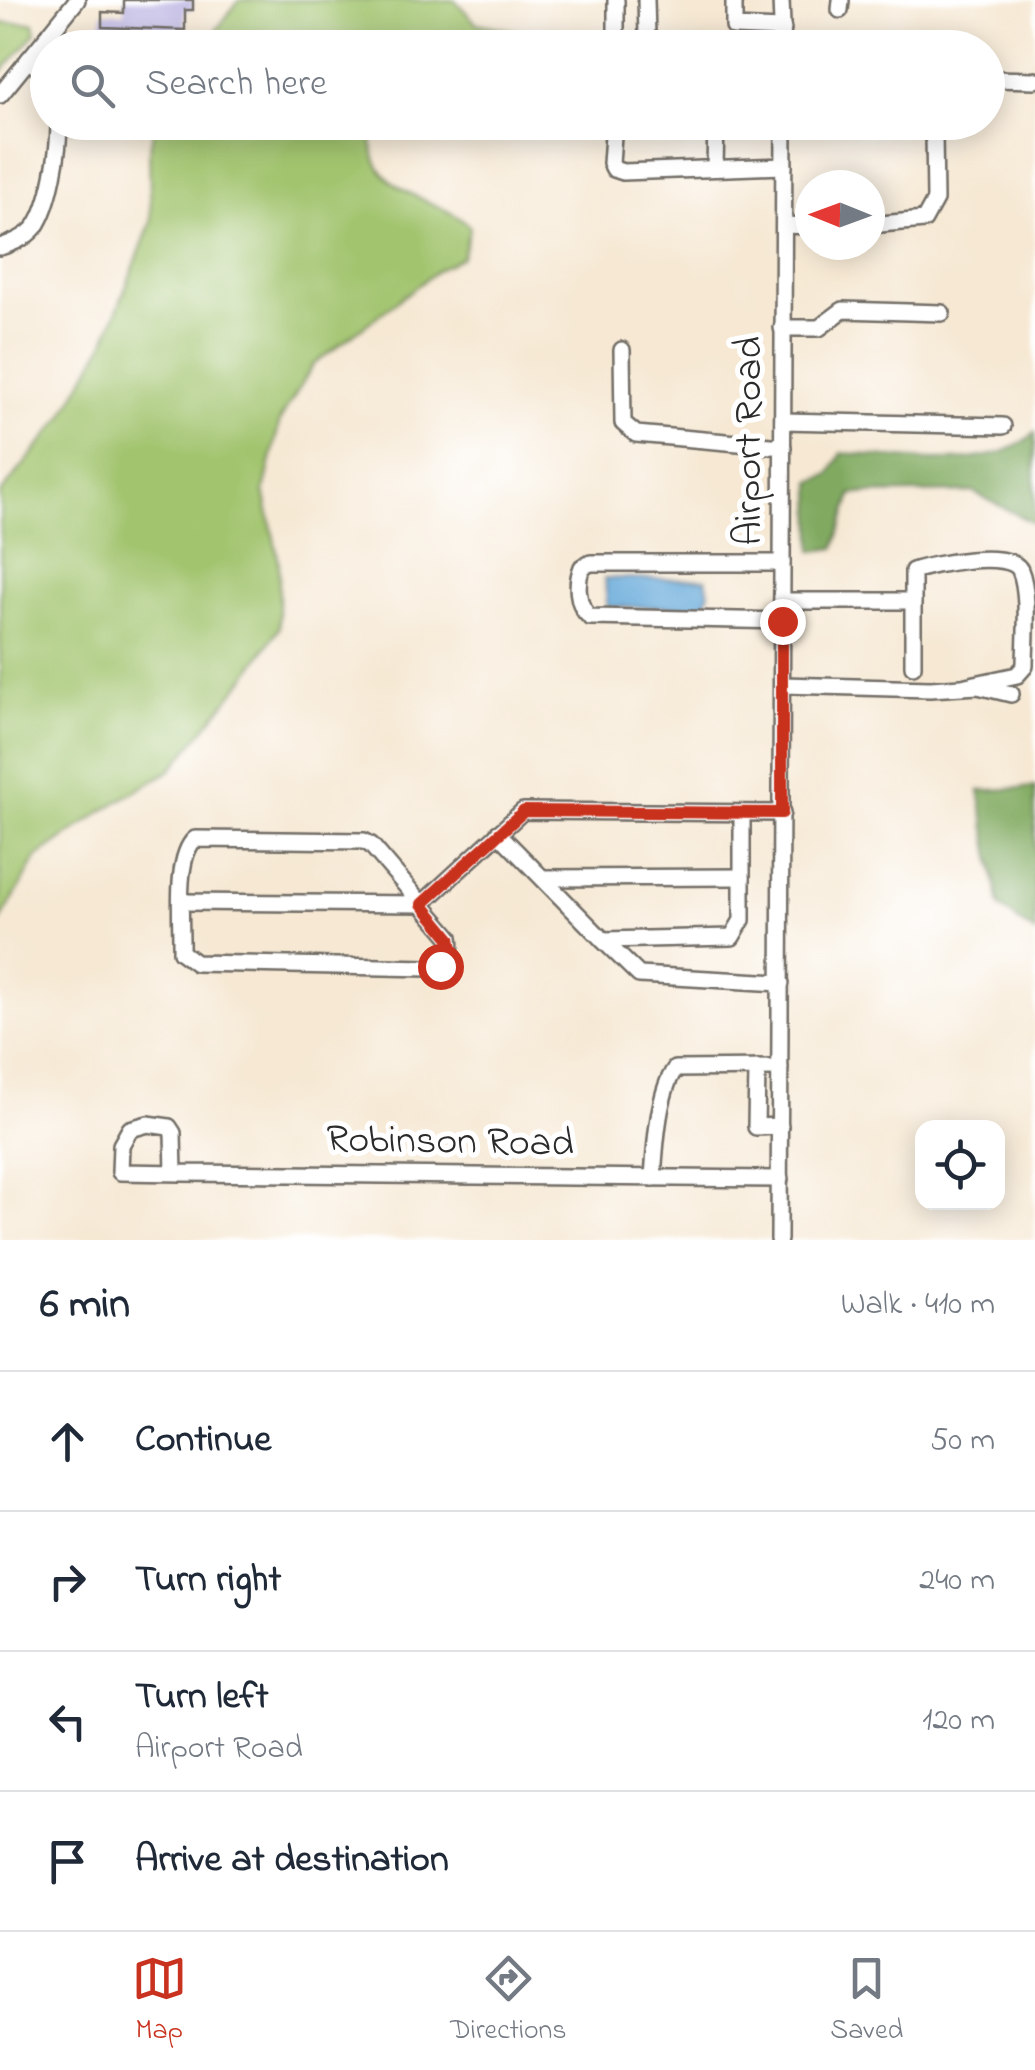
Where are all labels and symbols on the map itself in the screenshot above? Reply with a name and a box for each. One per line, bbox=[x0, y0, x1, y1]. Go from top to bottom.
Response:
north arrow bbox=[795, 170, 885, 260]
street label: Airport Road bbox=[721, 336, 780, 546]
route end bbox=[760, 599, 806, 645]
route start bbox=[418, 944, 464, 990]
street label: Robinson Road bbox=[326, 1111, 574, 1175]

